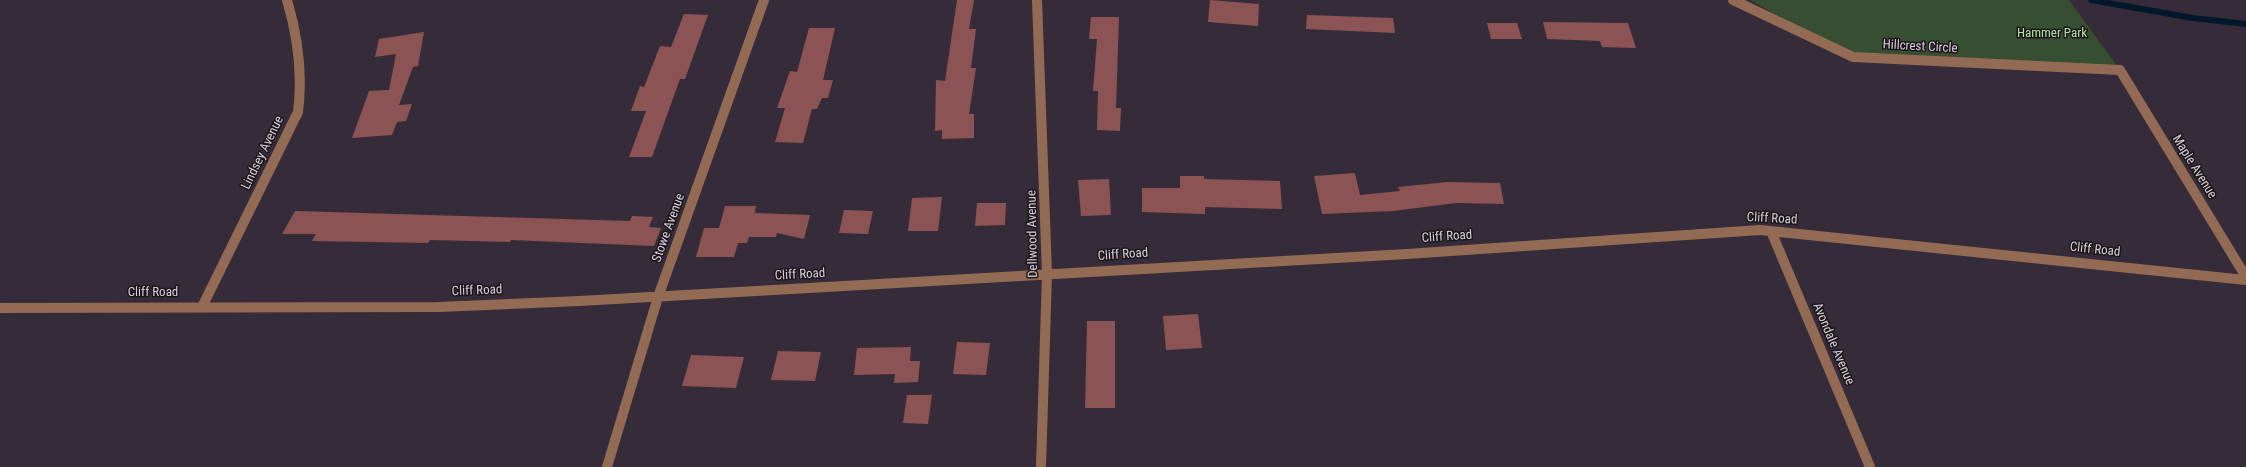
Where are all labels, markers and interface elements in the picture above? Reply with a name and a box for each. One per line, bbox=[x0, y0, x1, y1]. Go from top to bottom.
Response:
park label: Hammer Park bbox=[2017, 26, 2087, 42]
street label: Hillcrest Circle bbox=[1882, 37, 1958, 57]
street label: Lindsey Avenue bbox=[239, 114, 287, 192]
street label: Maple Avenue bbox=[2168, 132, 2220, 202]
street label: Dellwood Avenue bbox=[1024, 190, 1042, 278]
street label: Stowe Avenue bbox=[649, 192, 689, 264]
street label: Cliff Road bbox=[1746, 210, 1798, 228]
street label: Cliff Road bbox=[1421, 227, 1473, 247]
street label: Cliff Road bbox=[2069, 240, 2121, 260]
street label: Cliff Road bbox=[1097, 245, 1149, 265]
street label: Cliff Road bbox=[774, 266, 826, 284]
street label: Cliff Road bbox=[451, 282, 503, 300]
street label: Cliff Road bbox=[128, 285, 178, 301]
street label: Avondale Avenue bbox=[1809, 301, 1857, 387]

